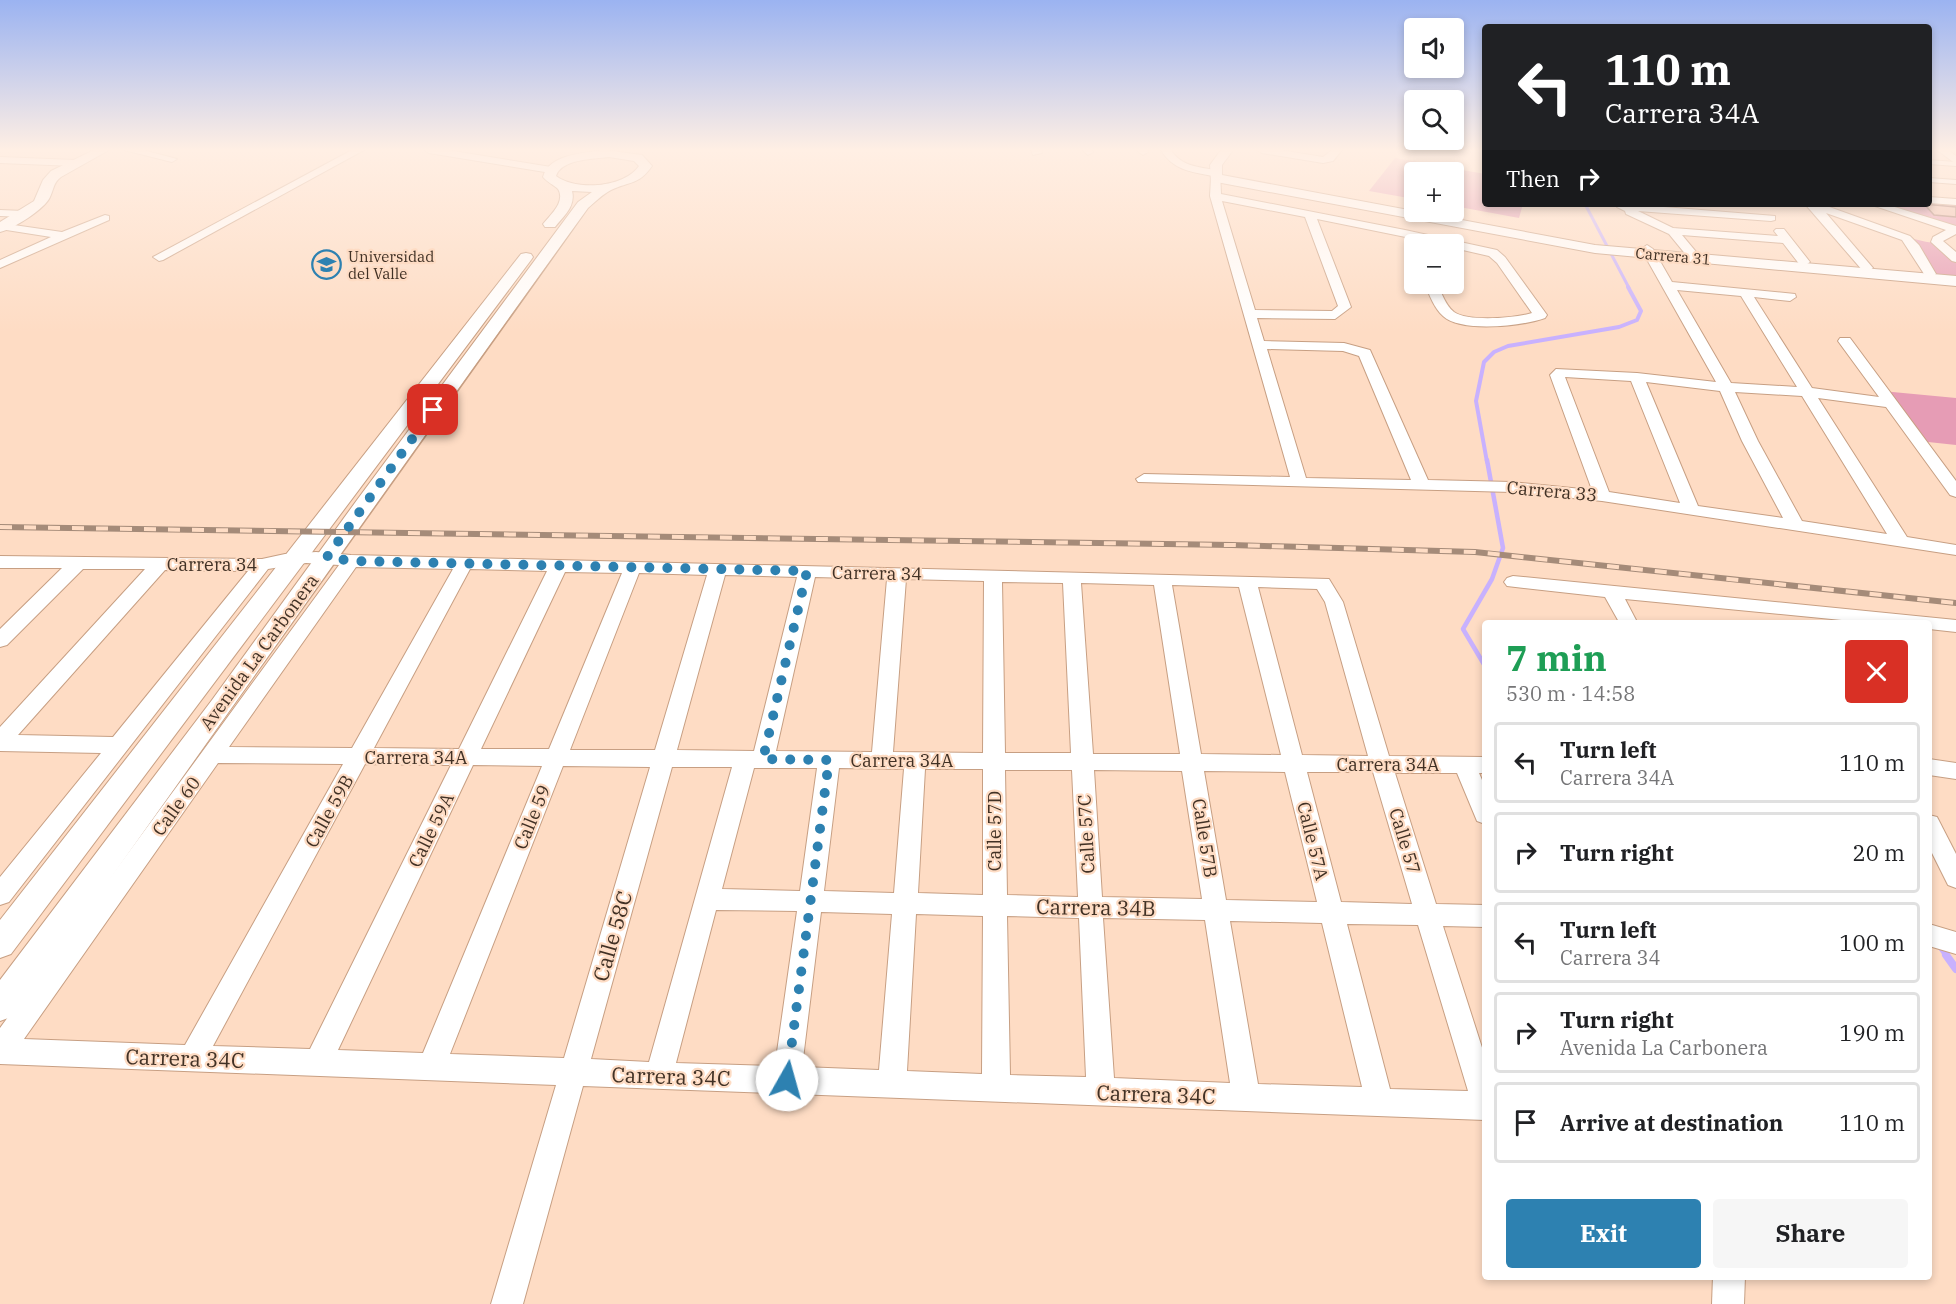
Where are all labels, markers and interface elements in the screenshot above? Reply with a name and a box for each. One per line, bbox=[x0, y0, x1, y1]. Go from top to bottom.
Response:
map controls bbox=[1404, 18, 1464, 294]
button: sound bbox=[1404, 18, 1464, 78]
text: 110 m bbox=[1605, 42, 1731, 97]
icon: left bbox=[1506, 48, 1584, 126]
button: search bbox=[1404, 90, 1464, 150]
text: Carrera 34A bbox=[1605, 95, 1759, 130]
button: + bbox=[1404, 162, 1464, 222]
icon: right bbox=[1572, 162, 1605, 195]
text: Then bbox=[1506, 164, 1560, 193]
button: − bbox=[1404, 234, 1464, 294]
street label: Carrera 31 bbox=[1635, 243, 1711, 269]
place label: Universidad del Valle bbox=[348, 247, 434, 283]
school or university icon: Universidad del Valle bbox=[311, 249, 343, 281]
pin bbox=[407, 384, 458, 435]
icon: arrive bbox=[416, 393, 449, 426]
street label: Carrera 33 bbox=[1506, 476, 1598, 506]
street label: Carrera 34 bbox=[167, 553, 257, 576]
street label: Carrera 34 bbox=[832, 561, 922, 585]
street label: Avenida La Carbonera bbox=[195, 569, 323, 734]
text: 7 min bbox=[1506, 634, 1607, 681]
button: close bbox=[1845, 640, 1908, 703]
text: 530 m · 14:58 bbox=[1506, 680, 1635, 707]
text: Turn left bbox=[1560, 735, 1656, 764]
street label: Carrera 34A bbox=[365, 746, 468, 769]
icon: left bbox=[1509, 746, 1542, 779]
text: 110 m bbox=[1839, 748, 1905, 777]
street label: Carrera 34A bbox=[851, 749, 954, 772]
street label: Carrera 34A bbox=[1337, 753, 1440, 776]
text: Carrera 34A bbox=[1560, 764, 1674, 791]
street label: Calle 59B bbox=[300, 771, 358, 851]
street label: Calle 60 bbox=[147, 772, 205, 840]
street label: Calle 59 bbox=[509, 781, 555, 853]
street label: Calle 59A bbox=[403, 788, 459, 871]
street label: Calle 57D bbox=[983, 791, 1006, 871]
street label: Calle 57C bbox=[1072, 794, 1100, 874]
street label: Calle 57B bbox=[1187, 797, 1223, 879]
street label: Calle 57A bbox=[1292, 799, 1334, 883]
street label: Calle 57 bbox=[1384, 805, 1426, 877]
icon: right bbox=[1509, 836, 1542, 869]
text: Turn right bbox=[1560, 838, 1674, 867]
text: 20 m bbox=[1853, 838, 1905, 867]
street label: Calle 58C bbox=[586, 888, 638, 984]
street label: Carrera 34B bbox=[1036, 892, 1156, 922]
text: Turn left bbox=[1560, 915, 1656, 944]
icon: left bbox=[1509, 926, 1542, 959]
text: 100 m bbox=[1839, 928, 1905, 957]
text: Carrera 34 bbox=[1560, 944, 1661, 971]
text: Turn right bbox=[1560, 1005, 1674, 1034]
icon: right bbox=[1509, 1016, 1542, 1049]
text: 190 m bbox=[1839, 1018, 1905, 1047]
text: Avenida La Carbonera bbox=[1560, 1034, 1768, 1061]
street label: Carrera 34C bbox=[125, 1042, 245, 1074]
position arrow bbox=[755, 1048, 819, 1112]
street label: Carrera 34C bbox=[611, 1060, 731, 1092]
street label: Carrera 34C bbox=[1096, 1078, 1216, 1110]
icon: arrive bbox=[1509, 1106, 1542, 1139]
text: Arrive at destination bbox=[1560, 1108, 1783, 1137]
text: 110 m bbox=[1839, 1108, 1905, 1137]
button: Exit bbox=[1506, 1199, 1701, 1268]
button: Share bbox=[1713, 1199, 1908, 1268]

